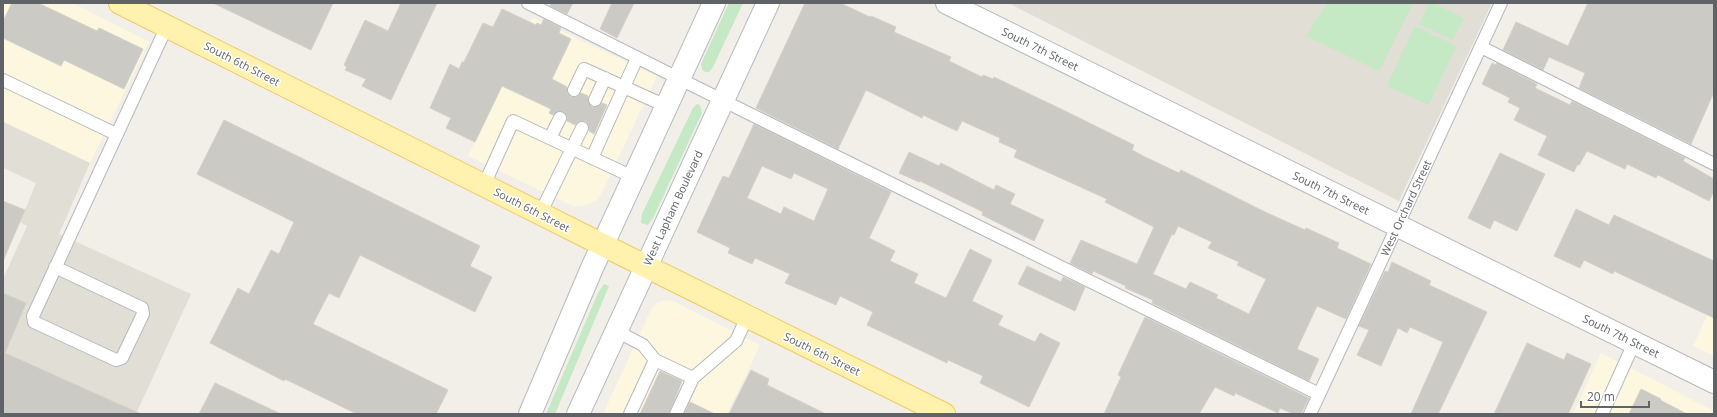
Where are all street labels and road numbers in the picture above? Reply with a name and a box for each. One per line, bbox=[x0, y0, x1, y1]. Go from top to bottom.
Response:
street label: South 7th Street bbox=[999, 24, 1081, 74]
street label: South 6th Street bbox=[202, 38, 283, 89]
street label: West Lapham Boulevard bbox=[639, 148, 706, 268]
street label: West Orchard Street bbox=[1377, 157, 1434, 258]
street label: South 7th Street bbox=[1290, 168, 1372, 218]
street label: South 6th Street bbox=[492, 184, 573, 235]
street label: South 7th Street bbox=[1580, 311, 1662, 361]
street label: South 6th Street bbox=[781, 329, 863, 379]

